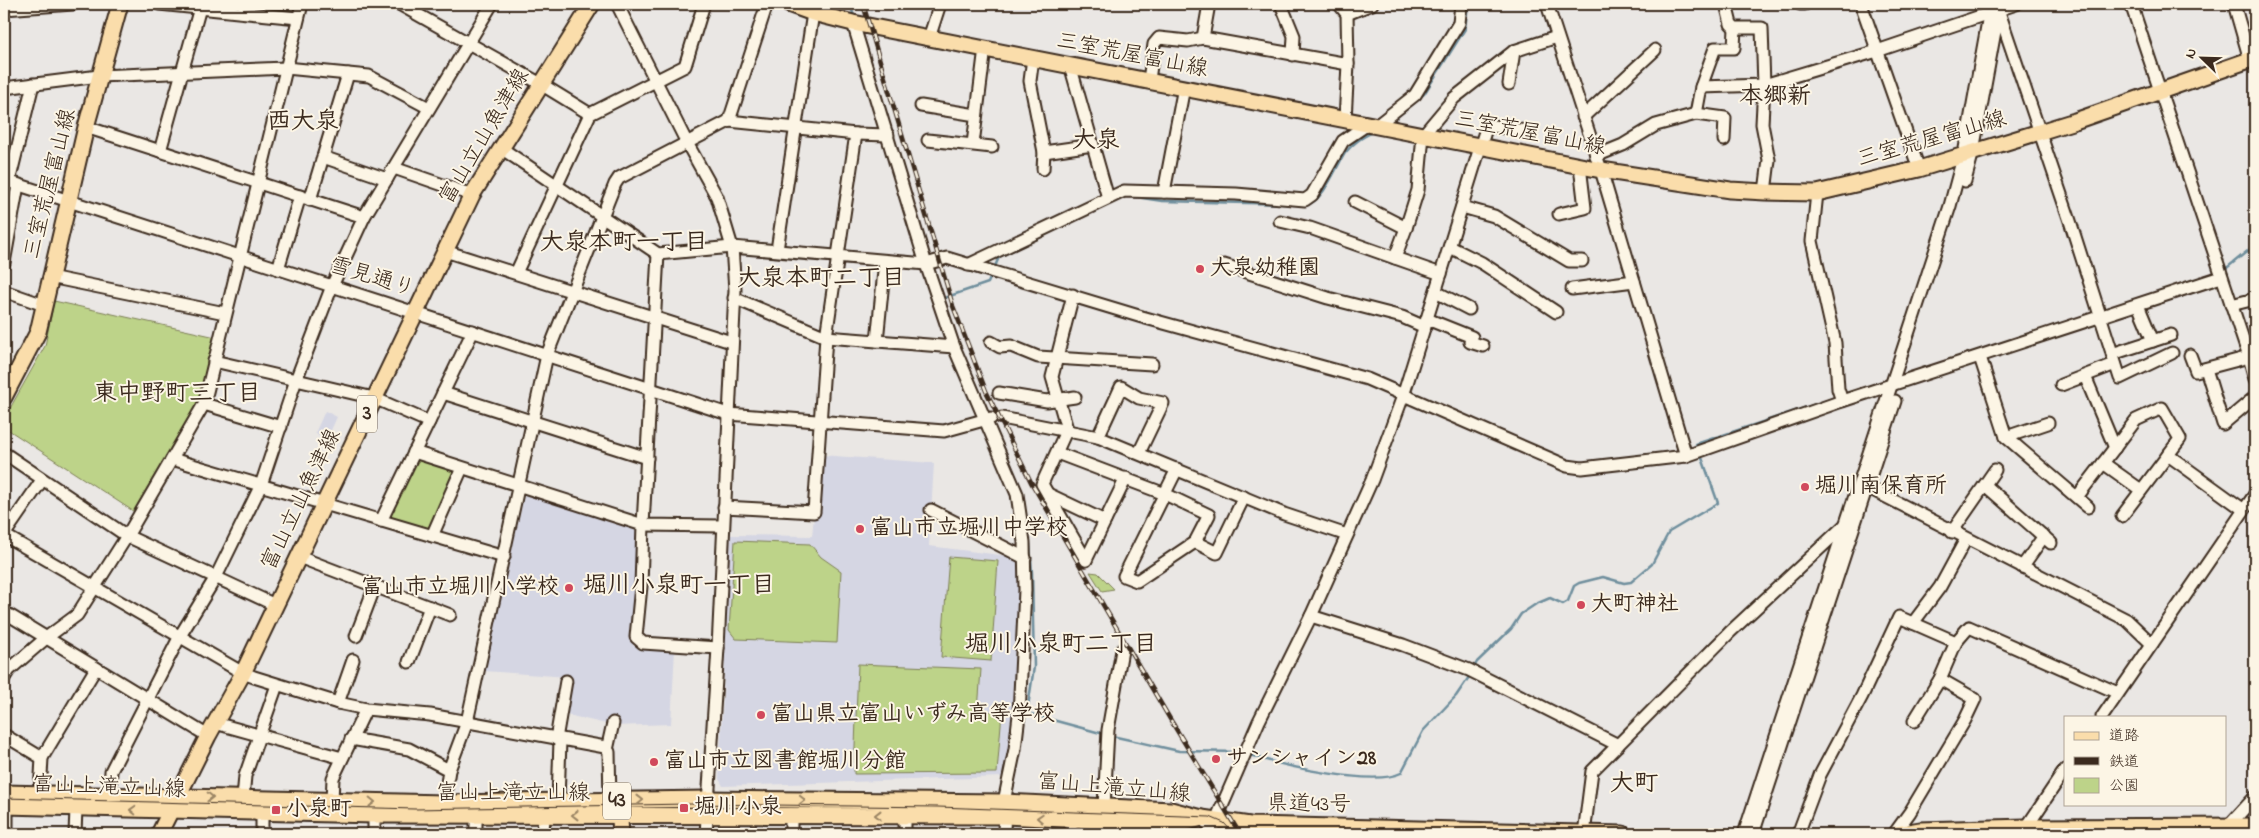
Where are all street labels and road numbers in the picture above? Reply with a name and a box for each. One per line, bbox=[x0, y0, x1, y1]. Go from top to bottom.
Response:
street label: 三室荒屋富山線 bbox=[1053, 26, 1211, 86]
street label: 富山立山魚津線 bbox=[432, 63, 538, 211]
street label: 三室荒屋富山線 bbox=[1854, 103, 2010, 177]
street label: 三室荒屋富山線 bbox=[1451, 104, 1609, 164]
street label: 三室荒屋富山線 bbox=[17, 105, 85, 263]
street label: 雪見通り bbox=[325, 250, 419, 306]
road number: 3 bbox=[357, 396, 377, 432]
street label: 富山立山魚津線 bbox=[254, 424, 350, 576]
street label: 富山上滝立山線 bbox=[1036, 766, 1192, 812]
street label: 富山上滝立山線 bbox=[31, 769, 187, 807]
street label: 富山上滝立山線 bbox=[436, 778, 590, 810]
road number: 43 bbox=[603, 782, 631, 819]
street label: 県道43号 bbox=[1267, 788, 1351, 822]

